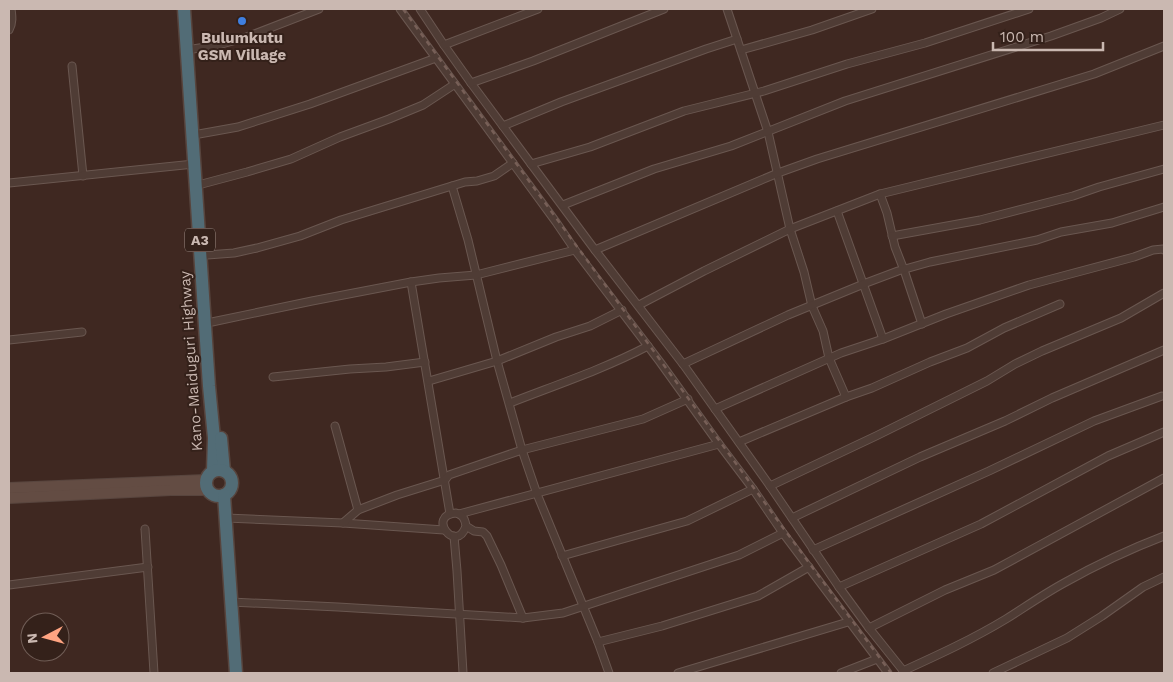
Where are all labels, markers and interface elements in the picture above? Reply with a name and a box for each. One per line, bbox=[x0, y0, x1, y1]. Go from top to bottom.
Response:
marker: Bulumkutu GSM Village bbox=[236, 15, 248, 27]
scale bar bbox=[993, 20, 1103, 52]
text: 100 m bbox=[1000, 28, 1044, 46]
place label: Bulumkutu GSM Village bbox=[198, 29, 287, 64]
road number: A3 bbox=[185, 228, 215, 252]
street label: Kano-Maiduguri Highway bbox=[176, 270, 206, 452]
north arrow bbox=[20, 612, 70, 662]
text: N bbox=[24, 632, 41, 644]

